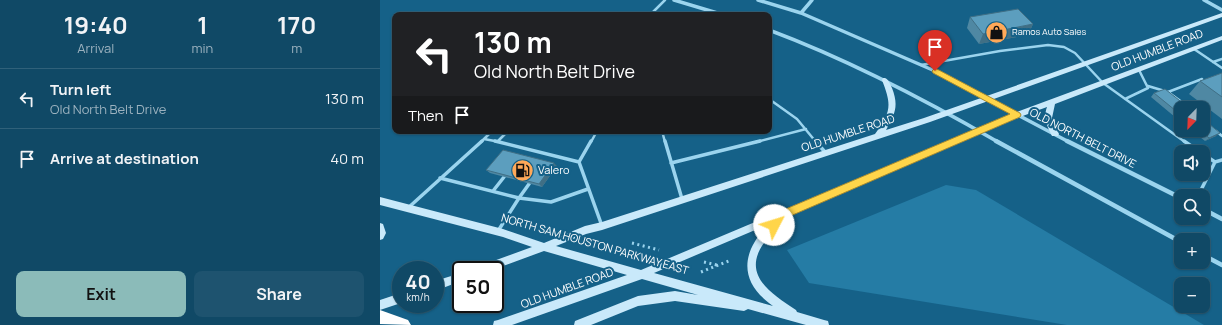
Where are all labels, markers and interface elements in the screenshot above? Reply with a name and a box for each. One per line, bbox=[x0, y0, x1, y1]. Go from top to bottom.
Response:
text: 19:40 bbox=[64, 8, 128, 41]
text: 1 bbox=[197, 8, 208, 41]
text: 170 bbox=[277, 8, 316, 41]
shop icon: Ramos Auto Sales bbox=[984, 19, 1010, 45]
text: 130 m bbox=[474, 23, 552, 61]
place label: Ramos Auto Sales bbox=[1012, 25, 1087, 38]
street label: OLD HUMBLE ROAD bbox=[1109, 25, 1205, 74]
icon: left bbox=[408, 28, 460, 80]
pin bbox=[918, 30, 952, 71]
icon: arrive bbox=[924, 36, 946, 58]
text: Arrival bbox=[77, 39, 114, 57]
text: min bbox=[192, 39, 213, 57]
text: m bbox=[291, 39, 302, 57]
text: Old North Belt Drive bbox=[474, 59, 635, 83]
text: Turn left bbox=[50, 79, 112, 100]
icon: left bbox=[16, 88, 38, 110]
text: 130 m bbox=[325, 88, 364, 109]
text: Old North Belt Drive bbox=[50, 100, 166, 118]
north arrow bbox=[1174, 101, 1210, 137]
map controls bbox=[1174, 101, 1210, 313]
icon: arrive bbox=[451, 104, 473, 126]
street label: OLD NORTH BELT DRIVE bbox=[1027, 104, 1139, 171]
text: Then bbox=[408, 105, 443, 126]
street label: OLD HUMBLE ROAD bbox=[799, 110, 897, 155]
button: sound bbox=[1174, 145, 1210, 181]
icon: arrive bbox=[16, 148, 38, 170]
text: Arrive at destination bbox=[50, 148, 199, 169]
text: 40 m bbox=[330, 148, 364, 169]
fuel station icon: Valero bbox=[510, 157, 536, 183]
place label: Valero bbox=[538, 162, 570, 177]
button: search bbox=[1174, 189, 1210, 225]
position arrow bbox=[753, 204, 795, 246]
street label: NORTH SAM HOUSTON PARKWAY EAST bbox=[500, 210, 691, 278]
button: + bbox=[1174, 233, 1210, 269]
speed limit sign: 50 bbox=[452, 261, 504, 313]
street label: OLD HUMBLE ROAD bbox=[518, 264, 615, 311]
text: 40 bbox=[405, 268, 431, 295]
button: Exit bbox=[16, 271, 186, 317]
button: Share bbox=[194, 271, 364, 317]
button: − bbox=[1174, 277, 1210, 313]
text: km/h bbox=[406, 290, 430, 304]

